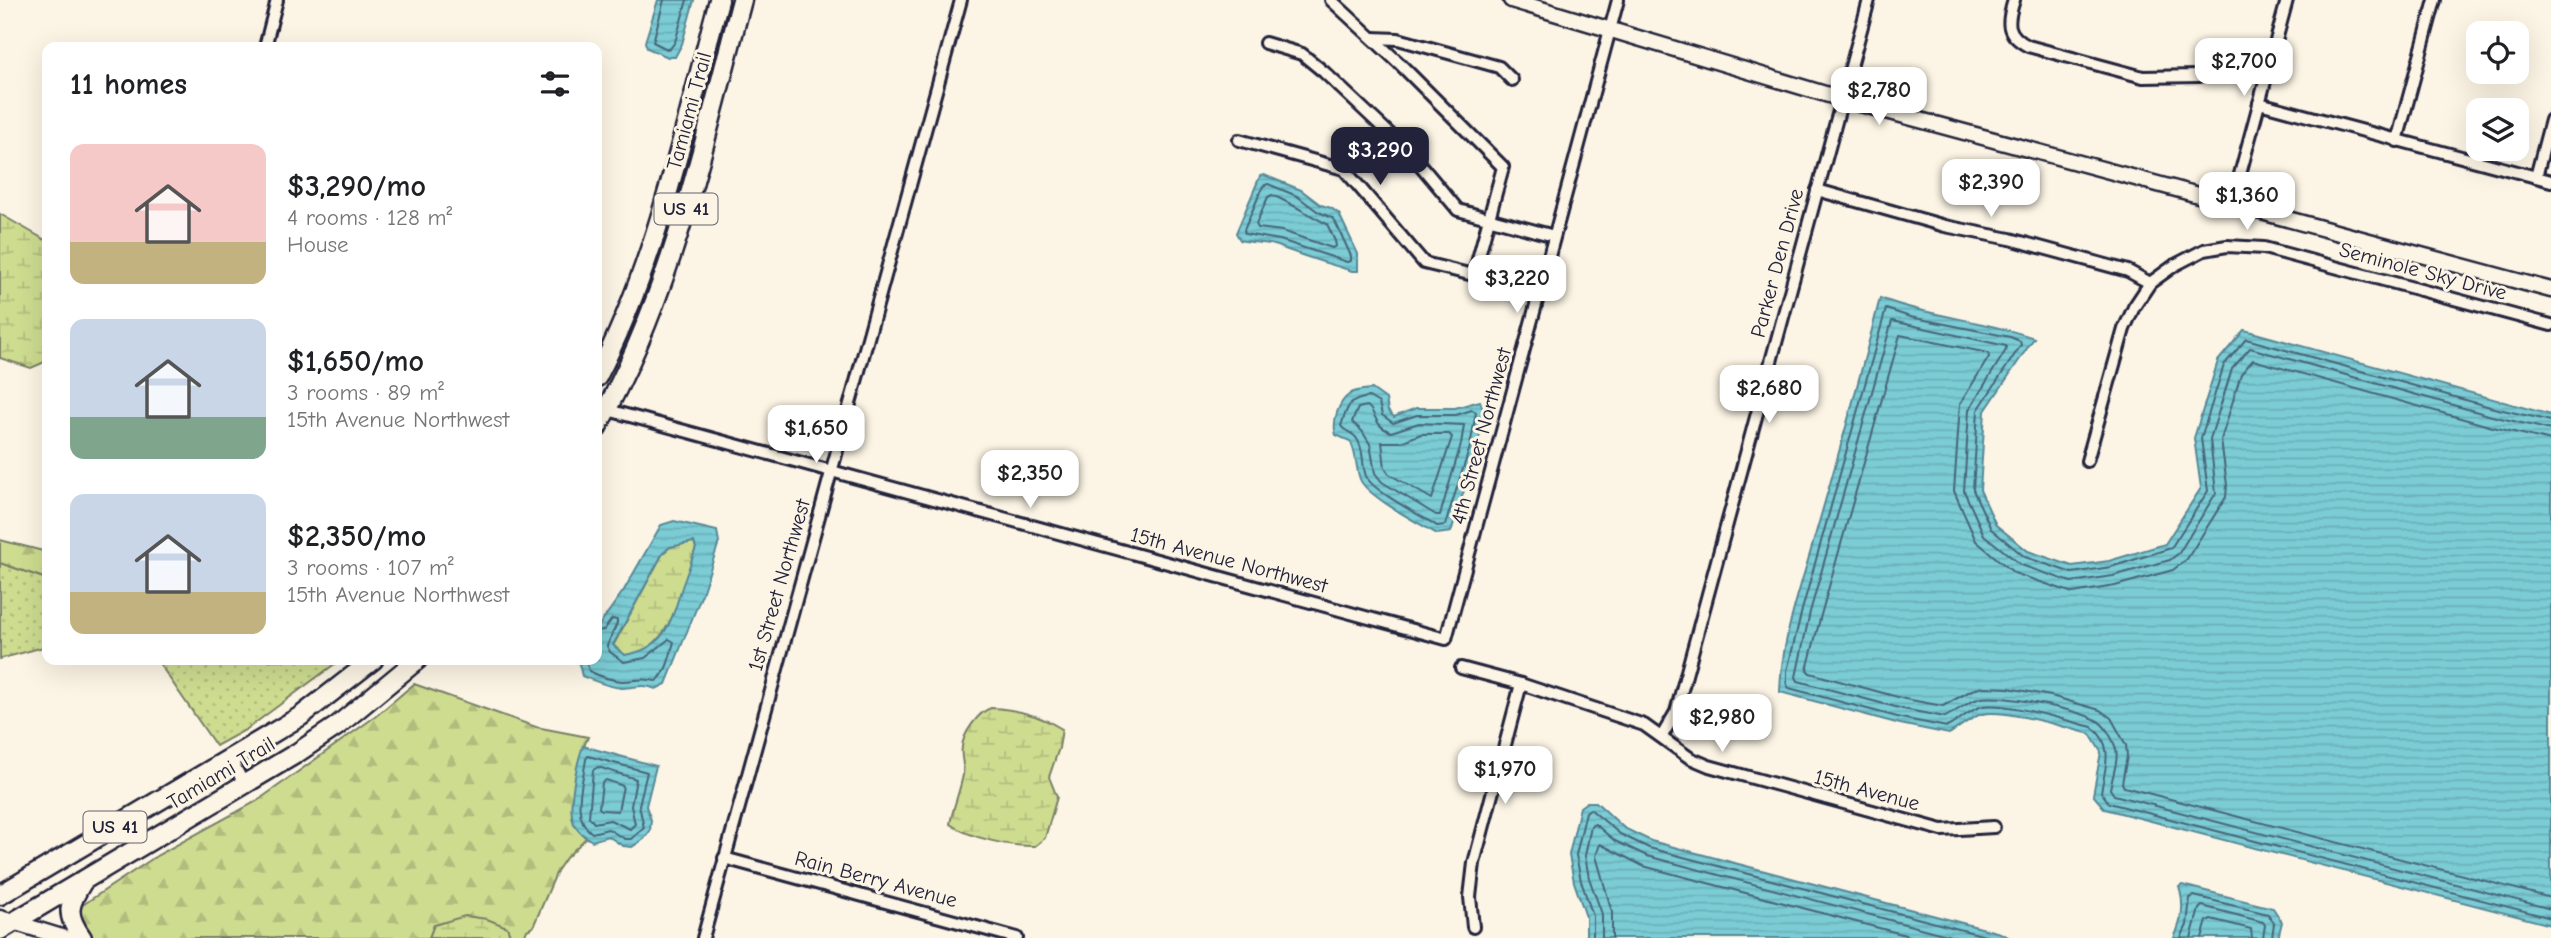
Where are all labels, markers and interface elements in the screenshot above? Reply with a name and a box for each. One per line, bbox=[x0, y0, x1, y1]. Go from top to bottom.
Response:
map controls bbox=[2466, 21, 2529, 161]
button: locate bbox=[2466, 21, 2529, 84]
pin: $2,700 bbox=[2187, 38, 2301, 98]
text: $2,700 bbox=[2211, 47, 2277, 74]
street label: Tamiami Trail bbox=[662, 49, 716, 173]
icon: filters bbox=[536, 65, 574, 103]
text: 11 homes bbox=[70, 67, 187, 102]
pin: $2,780 bbox=[1822, 68, 1936, 127]
text: $2,780 bbox=[1847, 76, 1911, 103]
button: layers bbox=[2466, 98, 2529, 161]
pin: $3,290 bbox=[1323, 128, 1437, 187]
text: $3,290 bbox=[1347, 136, 1413, 163]
pin: $2,390 bbox=[1934, 160, 2048, 219]
text: $2,390 bbox=[1958, 168, 2024, 195]
text: $3,290/mo bbox=[287, 169, 426, 204]
icon: home bbox=[126, 172, 210, 256]
pin: $1,360 bbox=[2190, 173, 2304, 232]
text: $1,360 bbox=[2215, 181, 2279, 208]
street label: Parker Den Drive bbox=[1746, 186, 1808, 340]
road number: US 41 bbox=[654, 194, 718, 224]
text: 4 rooms · 128 m² bbox=[287, 204, 452, 231]
text: House bbox=[287, 231, 349, 258]
street label: Seminole Sky Drive bbox=[2337, 237, 2509, 305]
pin: $3,220 bbox=[1460, 256, 1574, 315]
text: $3,220 bbox=[1484, 264, 1550, 291]
text: $1,650/mo bbox=[287, 344, 424, 379]
street label: 4th Street Northwest bbox=[1446, 344, 1516, 527]
icon: home bbox=[126, 347, 210, 431]
pin: $2,680 bbox=[1712, 366, 1826, 425]
text: $2,680 bbox=[1736, 374, 1802, 401]
text: 3 rooms · 89 m² bbox=[287, 379, 444, 406]
text: 15th Avenue Northwest bbox=[287, 406, 509, 433]
pin: $1,650 bbox=[759, 406, 873, 465]
text: $1,650 bbox=[784, 414, 848, 441]
pin: $2,350 bbox=[973, 450, 1087, 510]
text: $2,350 bbox=[997, 459, 1063, 486]
street label: 1st Street Northwest bbox=[743, 495, 815, 674]
text: $2,350/mo bbox=[287, 519, 426, 554]
icon: home bbox=[126, 522, 210, 606]
street label: 15th Avenue Northwest bbox=[1128, 522, 1331, 598]
text: 3 rooms · 107 m² bbox=[287, 554, 454, 581]
text: 15th Avenue Northwest bbox=[287, 581, 509, 608]
pin: $2,980 bbox=[1665, 694, 1779, 754]
text: $2,980 bbox=[1689, 703, 1755, 730]
street label: Tamiami Trail bbox=[163, 732, 279, 814]
pin: $1,970 bbox=[1448, 746, 1562, 806]
text: $1,970 bbox=[1474, 755, 1536, 782]
street label: 15th Avenue bbox=[1812, 764, 1922, 816]
road number: US 41 bbox=[83, 812, 146, 842]
street label: Rain Berry Avenue bbox=[792, 846, 960, 912]

